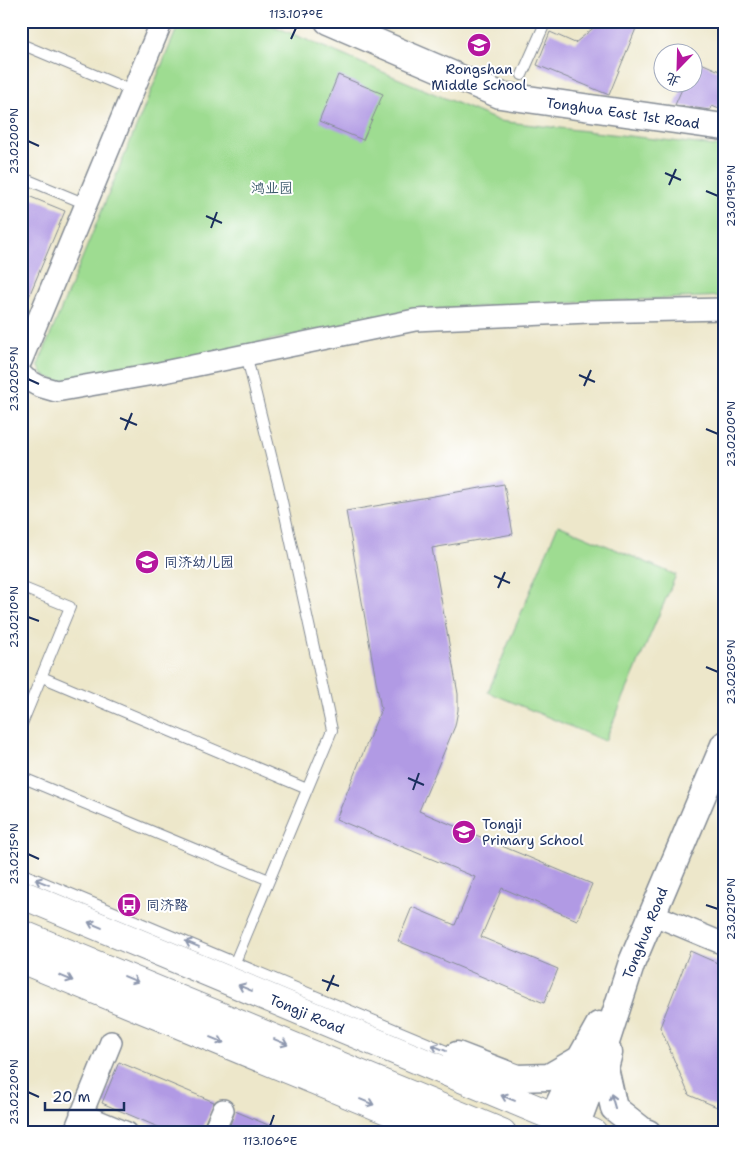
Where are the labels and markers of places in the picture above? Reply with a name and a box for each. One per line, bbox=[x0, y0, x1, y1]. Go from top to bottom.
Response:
school or university icon: Rongshan Middle School bbox=[466, 32, 492, 58]
place label: Rongshan Middle School bbox=[431, 60, 528, 94]
school or university icon: 同济幼儿园 bbox=[134, 549, 160, 575]
place label: 同济幼儿园 bbox=[164, 553, 234, 571]
place label: Tongji Primary School bbox=[482, 815, 584, 849]
school or university icon: Tongji Primary School bbox=[451, 819, 477, 845]
bus stop icon: 同济路 bbox=[116, 892, 142, 918]
place label: 同济路 bbox=[146, 896, 188, 914]

